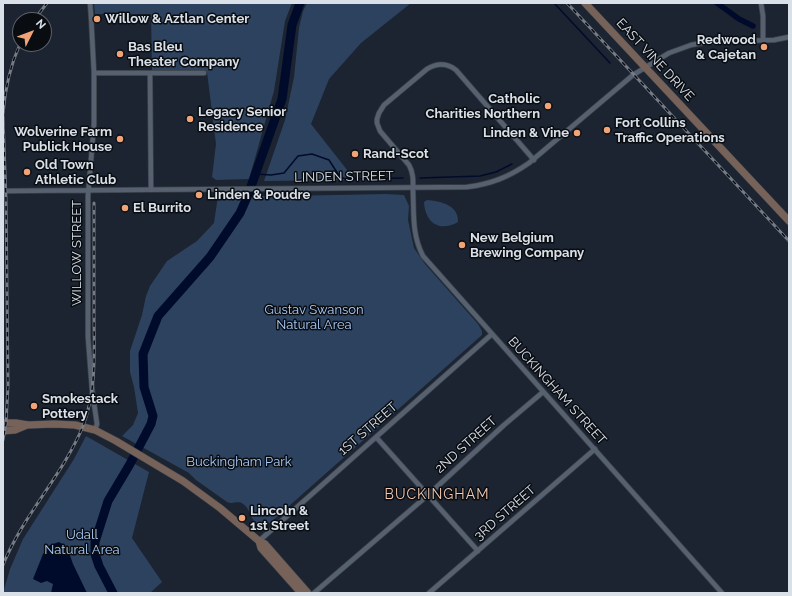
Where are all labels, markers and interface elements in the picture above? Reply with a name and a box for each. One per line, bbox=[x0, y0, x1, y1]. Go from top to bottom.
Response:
place label: Willow & Aztlan Center bbox=[105, 11, 249, 27]
north arrow bbox=[12, 12, 52, 52]
marker: Willow & Aztlan Center bbox=[92, 14, 102, 24]
street label: EAST VINE DRIVE bbox=[613, 16, 697, 104]
text: N bbox=[33, 17, 48, 32]
place label: Redwood & Cajetan bbox=[696, 32, 756, 63]
place label: Bas Bleu Theater Company bbox=[128, 39, 239, 70]
marker: Redwood & Cajetan bbox=[759, 42, 769, 52]
marker: Bas Bleu Theater Company bbox=[115, 49, 125, 59]
place label: Catholic Charities Northern bbox=[426, 91, 540, 122]
marker: Catholic Charities Northern bbox=[543, 101, 553, 111]
place label: Legacy Senior Residence bbox=[198, 104, 286, 135]
marker: Legacy Senior Residence bbox=[185, 114, 195, 124]
place label: Fort Collins Traffic Operations bbox=[615, 115, 725, 146]
place label: Wolverine Farm Publick House bbox=[14, 124, 112, 155]
place label: Linden & Vine bbox=[483, 125, 569, 141]
marker: Fort Collins Traffic Operations bbox=[602, 125, 612, 135]
marker: Linden & Vine bbox=[572, 128, 582, 138]
marker: Wolverine Farm Publick House bbox=[115, 134, 125, 144]
place label: Rand-Scot bbox=[363, 146, 429, 162]
marker: Rand-Scot bbox=[350, 149, 360, 159]
place label: Old Town Athletic Club bbox=[35, 157, 116, 188]
marker: Old Town Athletic Club bbox=[22, 167, 32, 177]
street label: LINDEN STREET bbox=[294, 168, 394, 186]
place label: Linden & Poudre bbox=[207, 187, 310, 203]
marker: Linden & Poudre bbox=[194, 190, 204, 200]
street label: WILLOW STREET bbox=[69, 200, 85, 306]
place label: El Burrito bbox=[133, 200, 191, 216]
marker: El Burrito bbox=[120, 203, 130, 213]
place label: New Belgium Brewing Company bbox=[470, 230, 584, 261]
marker: New Belgium Brewing Company bbox=[457, 240, 467, 250]
park label: Gustav Swanson Natural Area bbox=[264, 302, 364, 333]
street label: BUCKINGHAM STREET bbox=[505, 334, 609, 448]
place label: Smokestack Pottery bbox=[42, 391, 118, 422]
street label: 1ST STREET bbox=[335, 399, 401, 459]
marker: Smokestack Pottery bbox=[29, 401, 39, 411]
street label: 2ND STREET bbox=[432, 413, 500, 477]
park label: Buckingham Park bbox=[186, 454, 292, 470]
street label: 3RD STREET bbox=[471, 482, 539, 544]
district label: BUCKINGHAM bbox=[385, 487, 489, 503]
place label: Lincoln & 1st Street bbox=[250, 503, 309, 534]
marker: Lincoln & 1st Street bbox=[237, 513, 247, 523]
park label: Udall Natural Area bbox=[44, 527, 120, 558]

